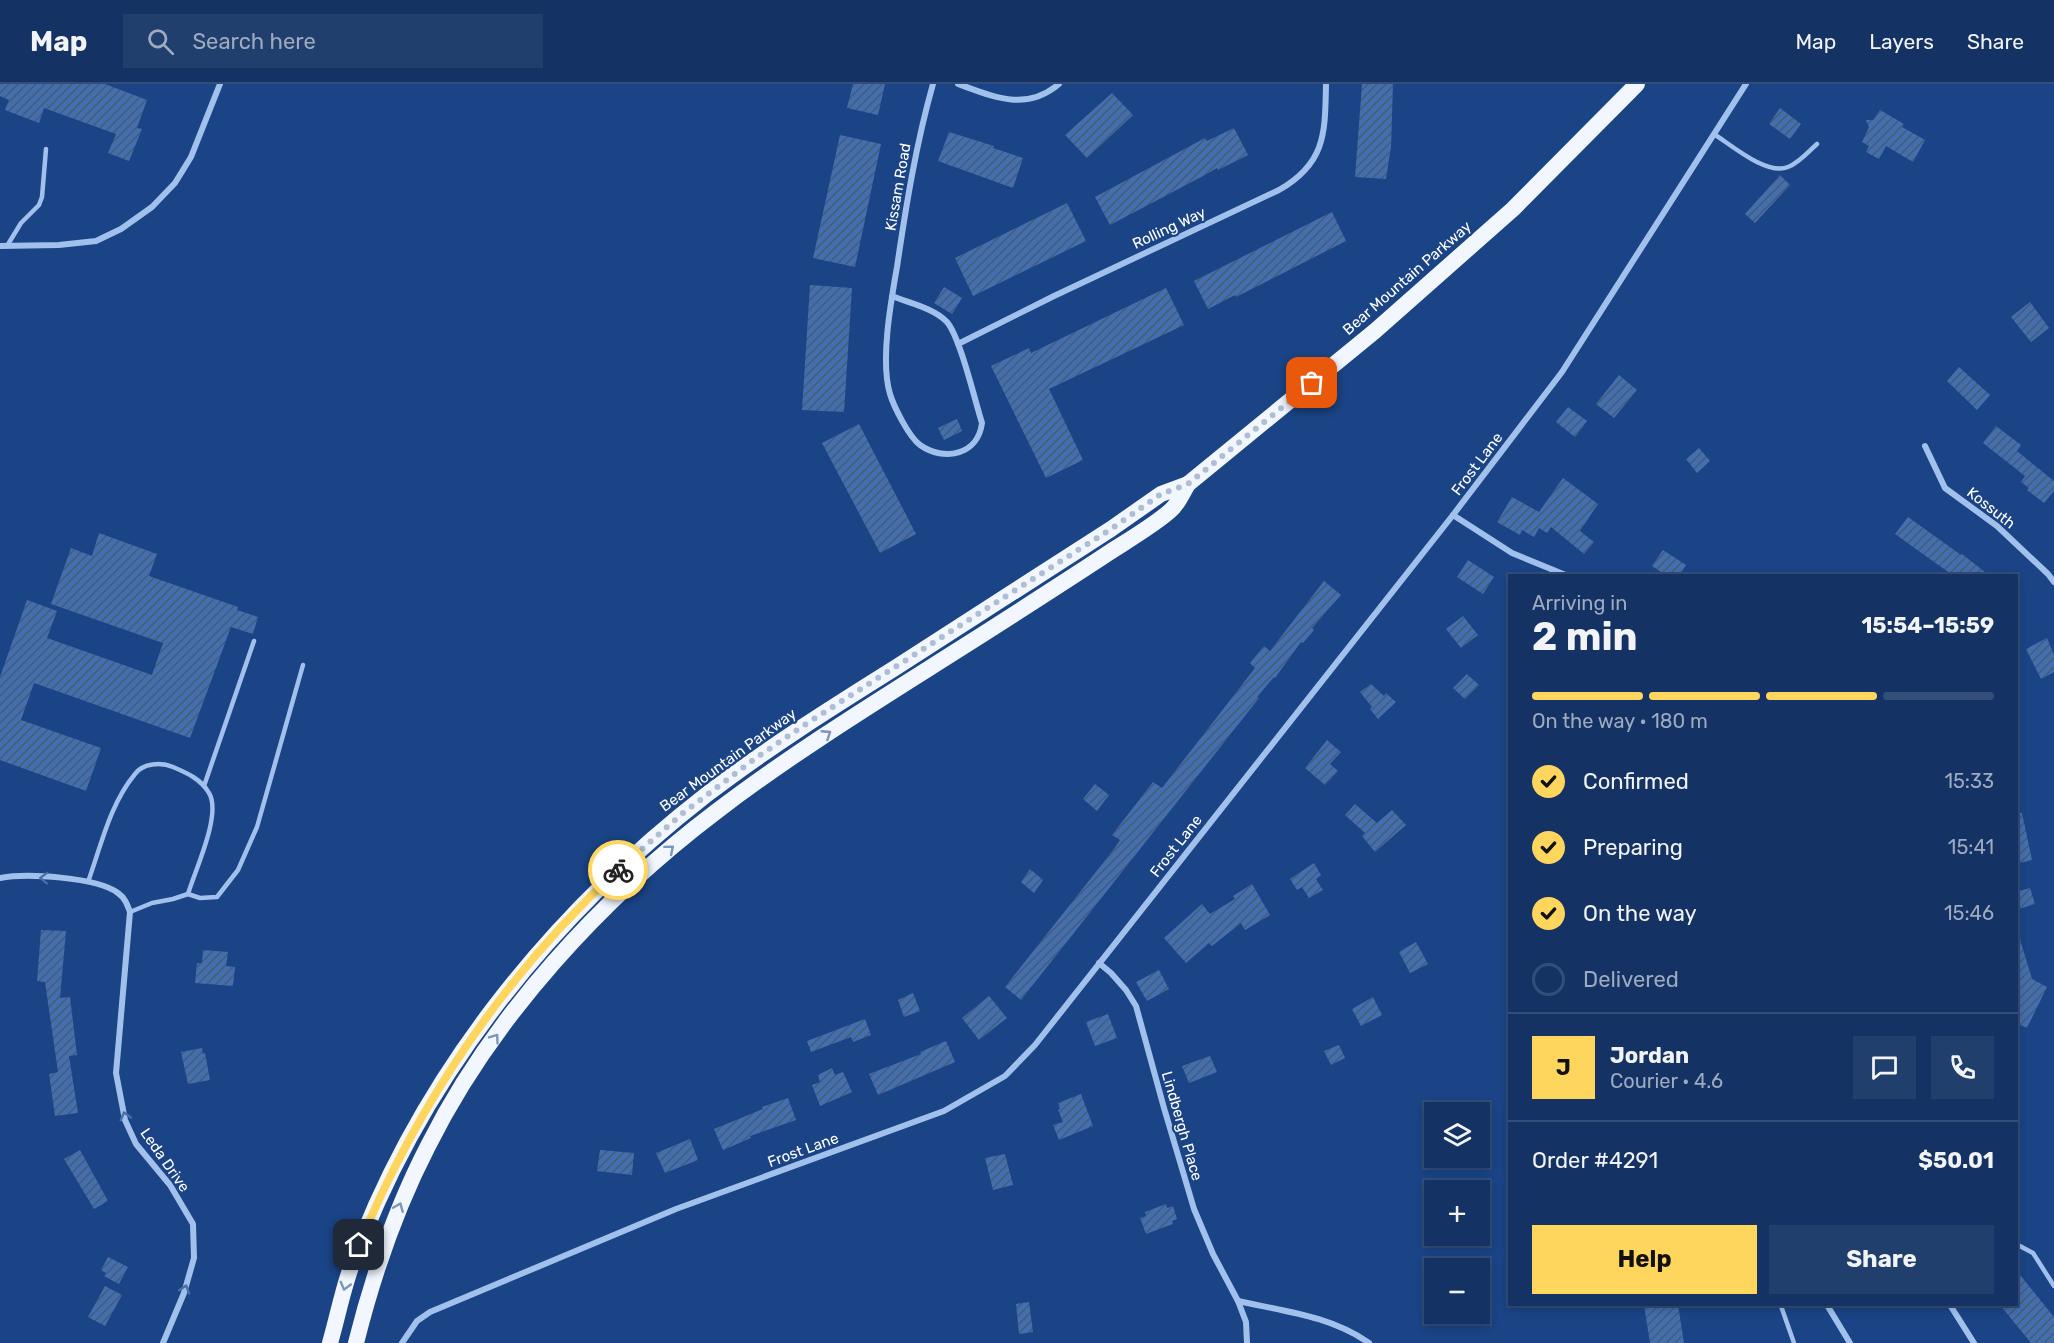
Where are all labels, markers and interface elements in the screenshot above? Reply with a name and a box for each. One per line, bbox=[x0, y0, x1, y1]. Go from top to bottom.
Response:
search box bbox=[123, 14, 543, 68]
text: Map bbox=[30, 25, 87, 58]
icon: search bbox=[144, 25, 177, 58]
text: Search here bbox=[192, 28, 316, 55]
text: Map bbox=[1795, 29, 1836, 54]
text: Layers bbox=[1869, 29, 1934, 54]
text: Share bbox=[1967, 29, 2024, 54]
street label: Kissam Road bbox=[881, 142, 915, 232]
street label: Rolling Way bbox=[1129, 203, 1209, 253]
street label: Bear Mountain Parkway bbox=[1339, 217, 1475, 339]
pin bbox=[1286, 357, 1337, 408]
icon: bag bbox=[1295, 366, 1328, 399]
street label: Frost Lane bbox=[1448, 429, 1506, 499]
street label: Kossuth bbox=[1963, 484, 2019, 532]
text: Arriving in bbox=[1532, 591, 1627, 615]
text: 15:54–15:59 bbox=[1861, 612, 1994, 639]
text: 2 min bbox=[1532, 614, 1638, 660]
street label: Bear Mountain Parkway bbox=[656, 704, 800, 816]
text: On the way · 180 m bbox=[1532, 709, 1708, 733]
one-way arrow bbox=[820, 730, 831, 741]
icon: check bbox=[1532, 765, 1565, 798]
text: Confirmed bbox=[1583, 768, 1689, 795]
text: 15:33 bbox=[1944, 769, 1994, 793]
street label: Frost Lane bbox=[1146, 811, 1206, 881]
icon: check bbox=[1532, 831, 1565, 864]
text: Preparing bbox=[1583, 834, 1683, 861]
text: 15:41 bbox=[1948, 835, 1994, 859]
courier bbox=[588, 840, 648, 900]
one-way arrow bbox=[663, 845, 674, 856]
icon: bike bbox=[602, 854, 635, 887]
one-way arrow bbox=[40, 871, 49, 884]
icon: check bbox=[1532, 897, 1565, 930]
text: On the way bbox=[1583, 900, 1697, 927]
text: 15:46 bbox=[1944, 901, 1994, 925]
text: Delivered bbox=[1583, 966, 1679, 993]
one-way arrow bbox=[488, 1033, 499, 1044]
button: chat bbox=[1853, 1036, 1916, 1099]
button: phone bbox=[1931, 1036, 1994, 1099]
text: Jordan bbox=[1610, 1042, 1689, 1069]
text: J bbox=[1556, 1054, 1571, 1081]
street label: Lindbergh Place bbox=[1158, 1069, 1206, 1183]
text: Courier · 4.6 bbox=[1610, 1069, 1723, 1093]
map controls bbox=[1424, 1102, 1490, 1324]
button: layers bbox=[1424, 1102, 1490, 1168]
one-way arrow bbox=[120, 1111, 132, 1122]
street label: Leda Drive bbox=[136, 1125, 194, 1195]
street label: Frost Lane bbox=[765, 1129, 841, 1171]
text: Order #4291 bbox=[1532, 1147, 1658, 1174]
text: $50.01 bbox=[1918, 1147, 1994, 1174]
button: + bbox=[1424, 1180, 1490, 1246]
one-way arrow bbox=[392, 1203, 404, 1214]
pin bbox=[333, 1219, 384, 1270]
button: Help bbox=[1532, 1225, 1757, 1294]
button: Share bbox=[1769, 1225, 1994, 1294]
icon: home bbox=[342, 1228, 375, 1261]
button: − bbox=[1424, 1258, 1490, 1324]
one-way arrow bbox=[340, 1281, 353, 1291]
one-way arrow bbox=[177, 1284, 190, 1295]

